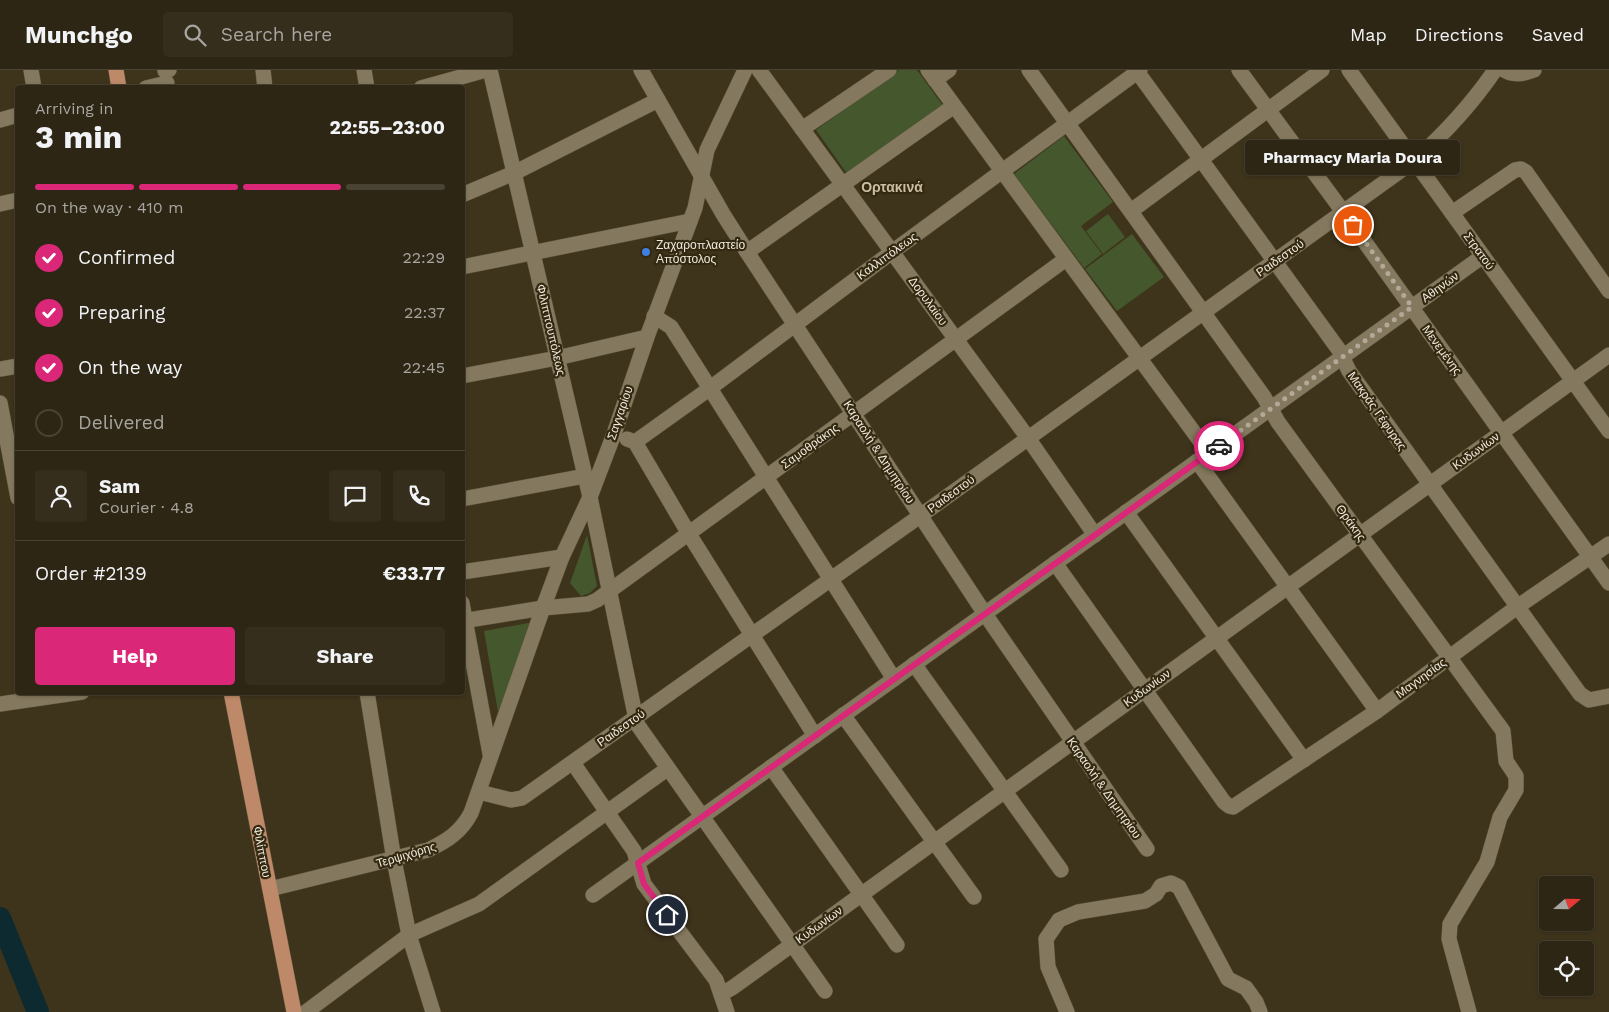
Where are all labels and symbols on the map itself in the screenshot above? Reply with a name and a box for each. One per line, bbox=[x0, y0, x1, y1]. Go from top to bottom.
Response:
callout: Pharmacy Maria Doura bbox=[1246, 140, 1460, 175]
district label: Ορτακινά bbox=[861, 179, 923, 195]
pin bbox=[1332, 204, 1374, 246]
street label: Καλλιπόλεως bbox=[854, 229, 920, 283]
street label: Στρατού bbox=[1461, 229, 1497, 273]
street label: Ραιδεστού bbox=[1254, 237, 1306, 279]
place label: Ζαχαροπλαστείο Απόστολος bbox=[656, 238, 745, 266]
marker: Ζαχαροπλαστείο Απόστολος bbox=[640, 246, 652, 258]
street label: Αθηνών bbox=[1419, 269, 1461, 305]
street label: Δορυλαίου bbox=[906, 274, 950, 328]
street label: Φιλιππουπόλεως bbox=[534, 283, 568, 377]
street label: Μενεμένης bbox=[1419, 322, 1465, 378]
street label: Μακράς Γέφυρας bbox=[1345, 369, 1409, 453]
street label: Σαγγαρίου bbox=[604, 384, 636, 442]
street label: Καραολή & Δημητρίου bbox=[841, 398, 917, 506]
street label: Σαμοθράκης bbox=[779, 420, 842, 471]
courier bbox=[1194, 421, 1244, 471]
street label: Κυδωνίων bbox=[1450, 429, 1502, 473]
street label: Ραιδεστού bbox=[925, 472, 977, 516]
street label: Θράκης bbox=[1333, 502, 1369, 544]
street label: Μαγνησίας bbox=[1393, 655, 1449, 701]
street label: Κυδωνίων bbox=[1121, 666, 1173, 710]
street label: Ραιδεστού bbox=[595, 707, 647, 749]
street label: Καραολή & Δημητρίου bbox=[1064, 735, 1144, 841]
street label: Φιλίππου bbox=[250, 825, 274, 879]
street label: Τερψιχόρης bbox=[375, 839, 438, 871]
north arrow bbox=[1539, 876, 1594, 931]
pin bbox=[646, 894, 688, 936]
street label: Κυδωνίων bbox=[793, 903, 845, 947]

